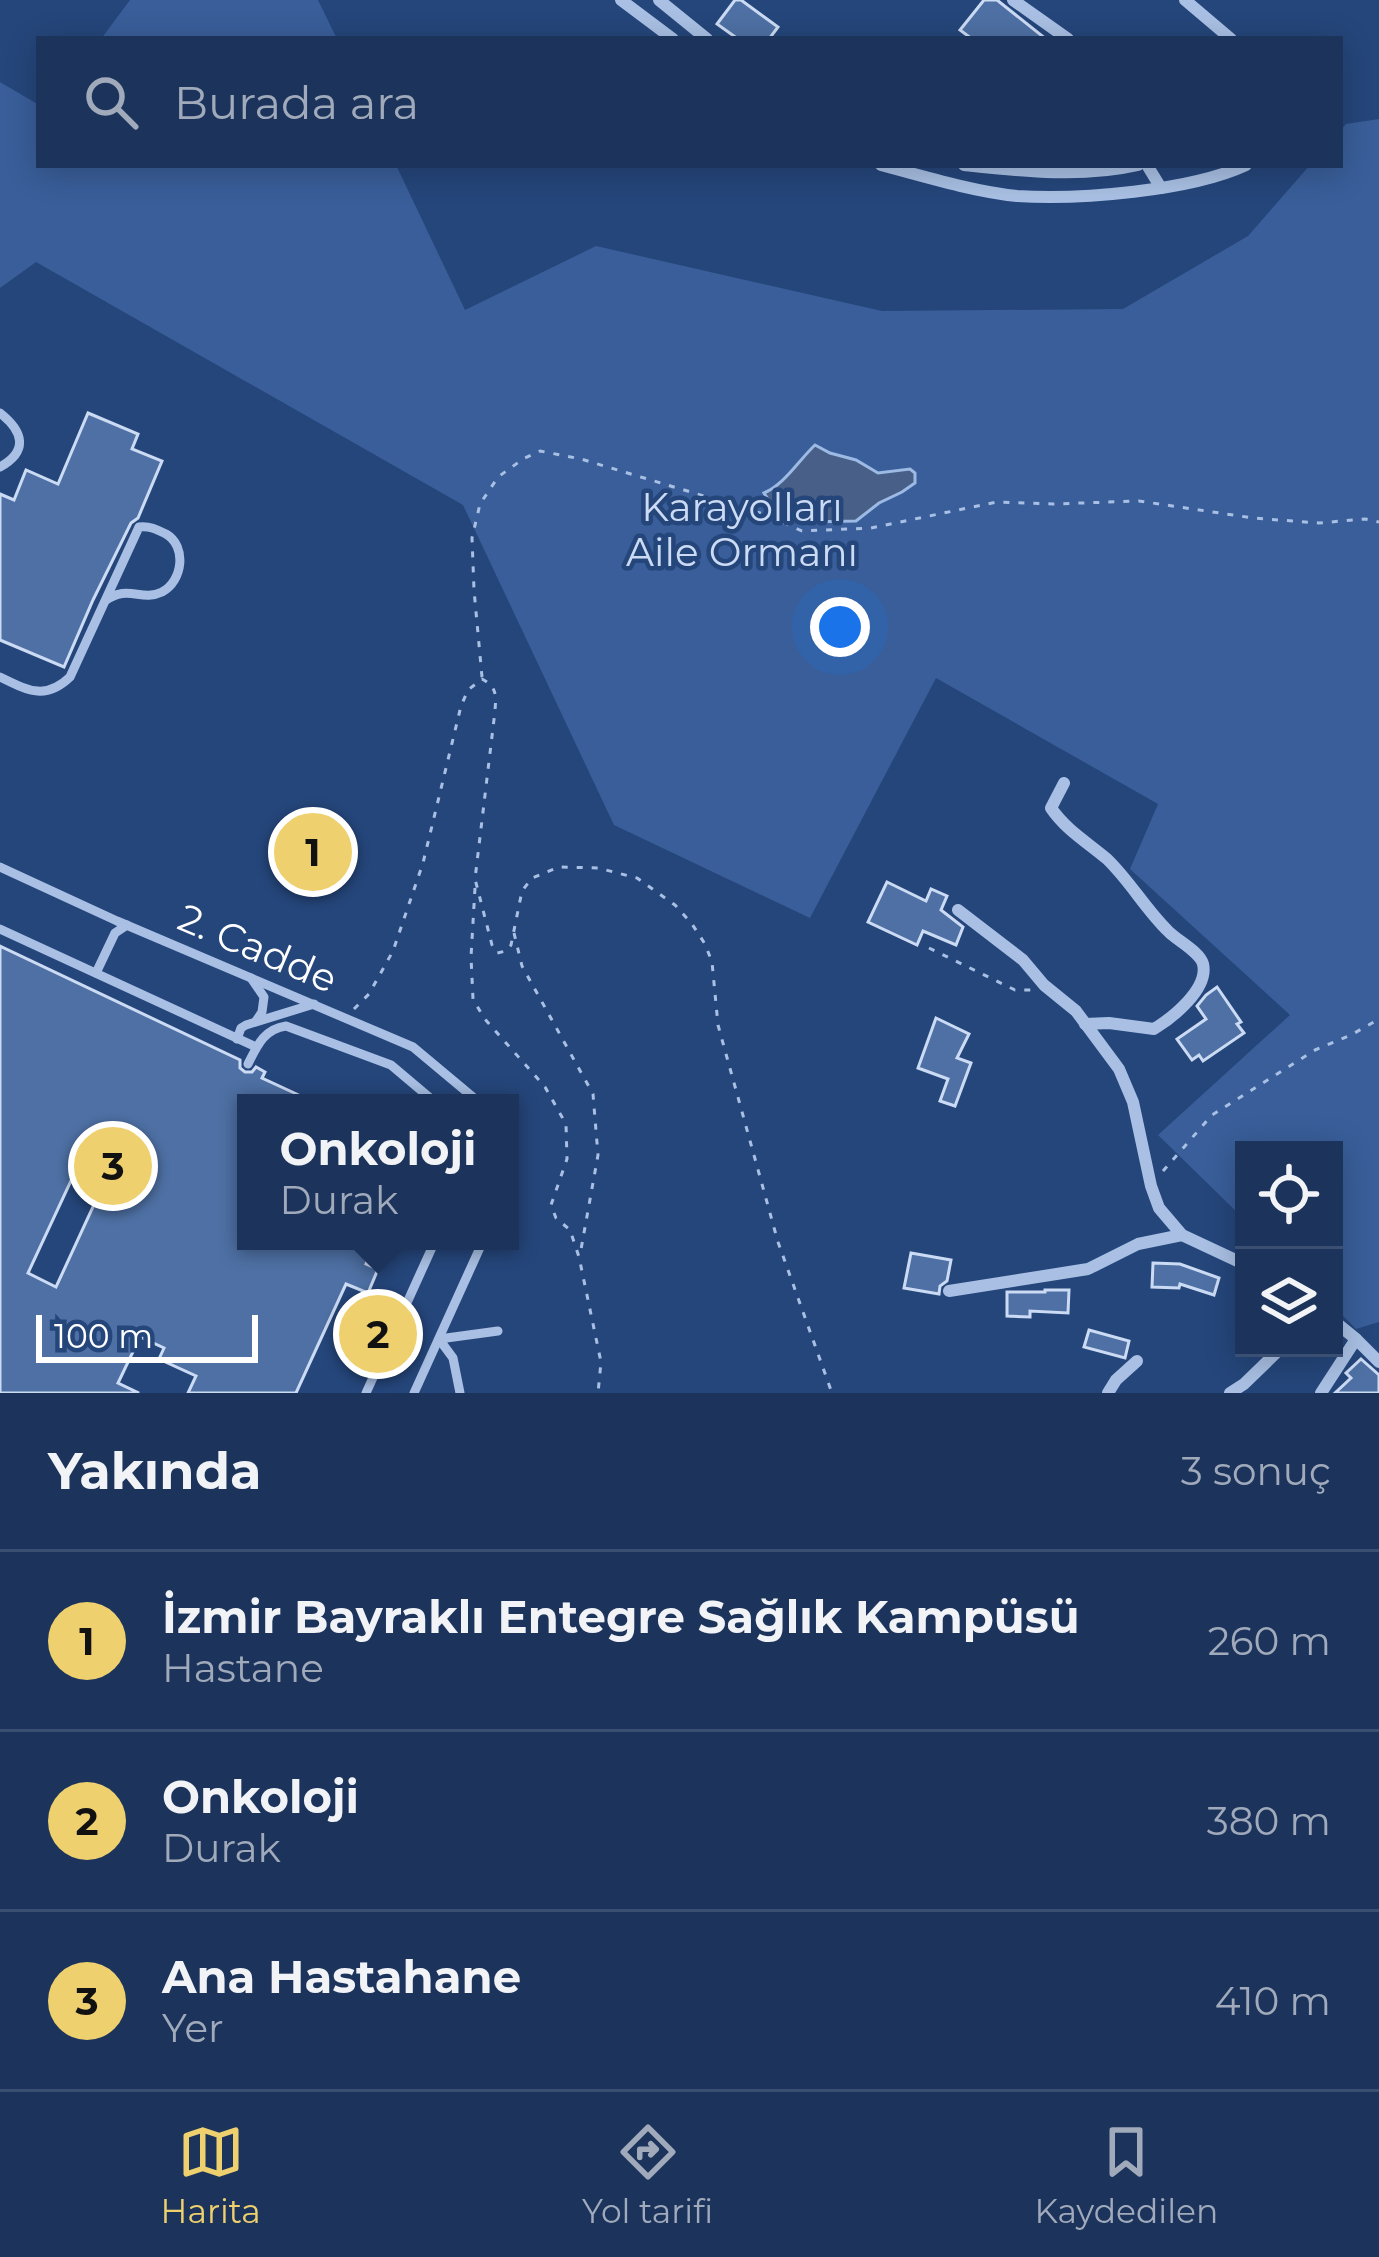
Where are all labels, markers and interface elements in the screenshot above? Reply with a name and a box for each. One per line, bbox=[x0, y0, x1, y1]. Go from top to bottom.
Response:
search box bbox=[36, 36, 1343, 168]
icon: search bbox=[78, 69, 144, 135]
text: Burada ara bbox=[174, 75, 419, 130]
park label: Karayolları Aile Ormanı bbox=[626, 483, 858, 576]
your location bbox=[810, 597, 870, 657]
pin: 1 bbox=[274, 807, 352, 897]
street label: 2. Cadde bbox=[171, 893, 345, 1003]
popup bbox=[237, 1094, 519, 1250]
pin: 3 bbox=[74, 1121, 152, 1211]
text: Onkoloji bbox=[279, 1121, 477, 1176]
map controls bbox=[1235, 1141, 1343, 1357]
button: locate bbox=[1235, 1141, 1343, 1249]
text: Durak bbox=[279, 1176, 398, 1224]
button: layers bbox=[1235, 1249, 1343, 1357]
pin: 2 bbox=[339, 1289, 417, 1379]
scale bar bbox=[36, 1309, 258, 1362]
text: 100 m bbox=[54, 1316, 153, 1356]
text: Yakında bbox=[48, 1440, 261, 1502]
text: 3 sonuç bbox=[1181, 1447, 1331, 1495]
text: İzmir Bayraklı Entegre Sağlık Kampüsü bbox=[162, 1589, 1080, 1644]
text: 1 bbox=[79, 1617, 95, 1665]
text: 260 m bbox=[1208, 1617, 1331, 1665]
text: Hastane bbox=[162, 1644, 324, 1692]
text: Onkoloji bbox=[162, 1769, 359, 1824]
text: 2 bbox=[75, 1797, 99, 1845]
text: 380 m bbox=[1207, 1797, 1331, 1845]
text: Durak bbox=[162, 1824, 281, 1872]
text: Ana Hastahane bbox=[162, 1949, 521, 2004]
text: 3 bbox=[75, 1977, 99, 2025]
text: 410 m bbox=[1215, 1977, 1331, 2025]
text: Yer bbox=[162, 2004, 224, 2052]
tab: Harita bbox=[161, 2119, 261, 2231]
tab: Yol tarifi bbox=[582, 2119, 713, 2231]
tab: Kaydedilen bbox=[1034, 2119, 1218, 2231]

